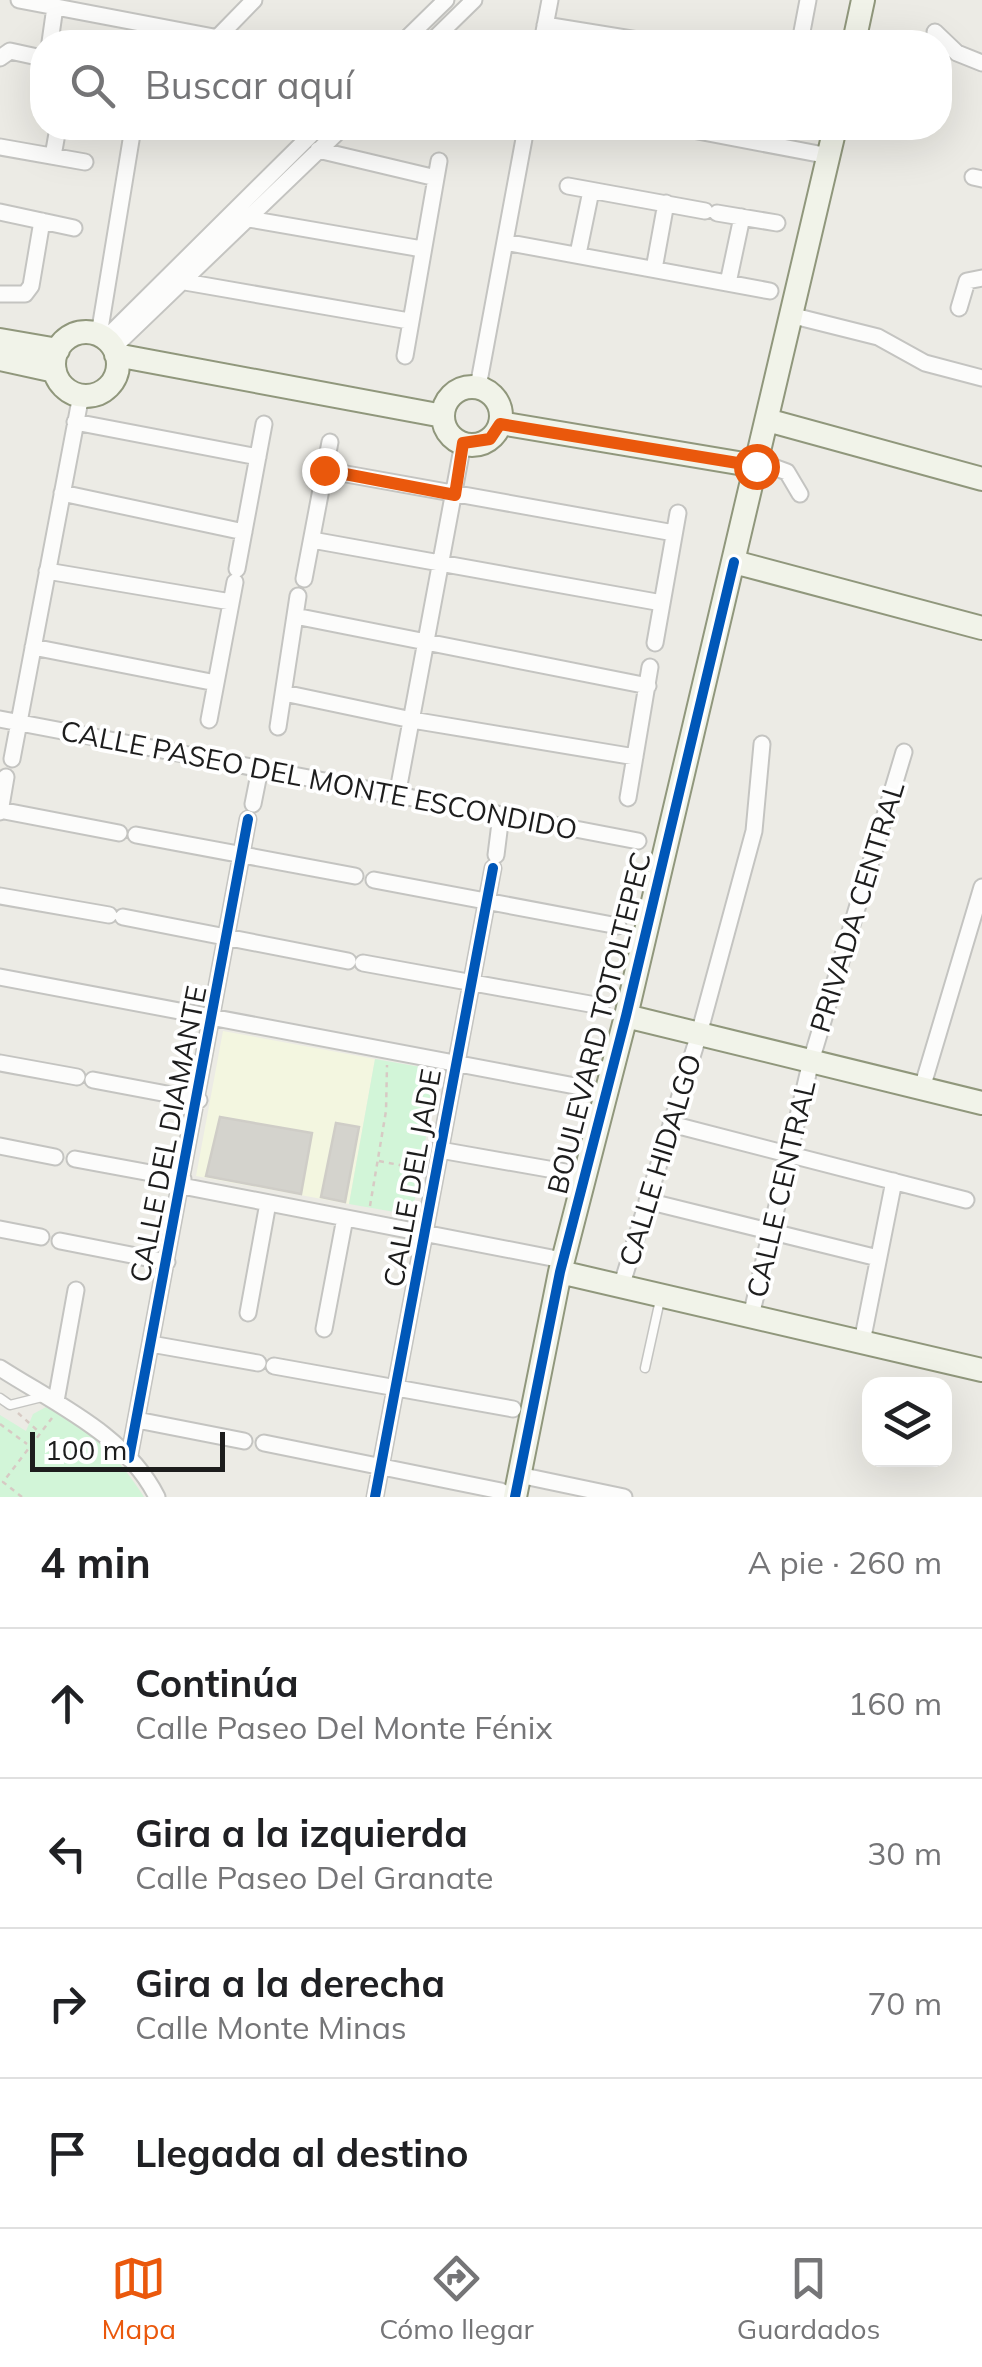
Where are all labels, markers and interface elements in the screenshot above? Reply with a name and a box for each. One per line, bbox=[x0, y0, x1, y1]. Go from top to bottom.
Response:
search box bbox=[30, 30, 952, 140]
icon: search bbox=[65, 58, 120, 113]
text: Buscar aquí bbox=[145, 61, 353, 109]
route start bbox=[734, 444, 780, 490]
route end bbox=[302, 448, 348, 494]
street label: CALLE PASEO DEL MONTE ESCONDIDO bbox=[58, 712, 580, 847]
street label: PRIVADA CENTRAL bbox=[802, 777, 911, 1036]
street label: BOULEVARD TOTOLTEPEC bbox=[539, 848, 658, 1197]
street label: CALLE DEL DIAMANTE bbox=[122, 983, 213, 1285]
street label: CALLE HIDALGO bbox=[611, 1050, 708, 1270]
street label: CALLE DEL JADE bbox=[375, 1066, 448, 1290]
street label: CALLE CENTRAL bbox=[739, 1077, 823, 1301]
map controls bbox=[862, 1377, 952, 1467]
button: layers bbox=[862, 1377, 952, 1467]
scale bar bbox=[30, 1427, 225, 1472]
text: 100 m bbox=[45, 1432, 127, 1467]
text: 4 min bbox=[40, 1536, 151, 1589]
text: A pie · 260 m bbox=[748, 1542, 942, 1582]
text: Continúa bbox=[135, 1659, 299, 1707]
icon: ahead bbox=[40, 1676, 95, 1731]
text: 160 m bbox=[848, 1683, 942, 1723]
text: Calle Paseo Del Monte Fénix bbox=[135, 1707, 553, 1747]
text: Gira a la izquierda bbox=[135, 1809, 468, 1857]
icon: left bbox=[40, 1826, 95, 1881]
text: 30 m bbox=[867, 1833, 942, 1873]
text: Calle Paseo Del Granate bbox=[135, 1857, 493, 1897]
text: Gira a la derecha bbox=[135, 1959, 445, 2007]
icon: right bbox=[40, 1976, 95, 2031]
text: 70 m bbox=[867, 1983, 942, 2023]
text: Calle Monte Minas bbox=[135, 2007, 407, 2047]
icon: arrive bbox=[40, 2126, 95, 2181]
text: Llegada al destino bbox=[135, 2129, 469, 2177]
tab: Mapa bbox=[102, 2251, 176, 2346]
tab: Cómo llegar bbox=[379, 2251, 534, 2346]
tab: Guardados bbox=[737, 2251, 880, 2346]

